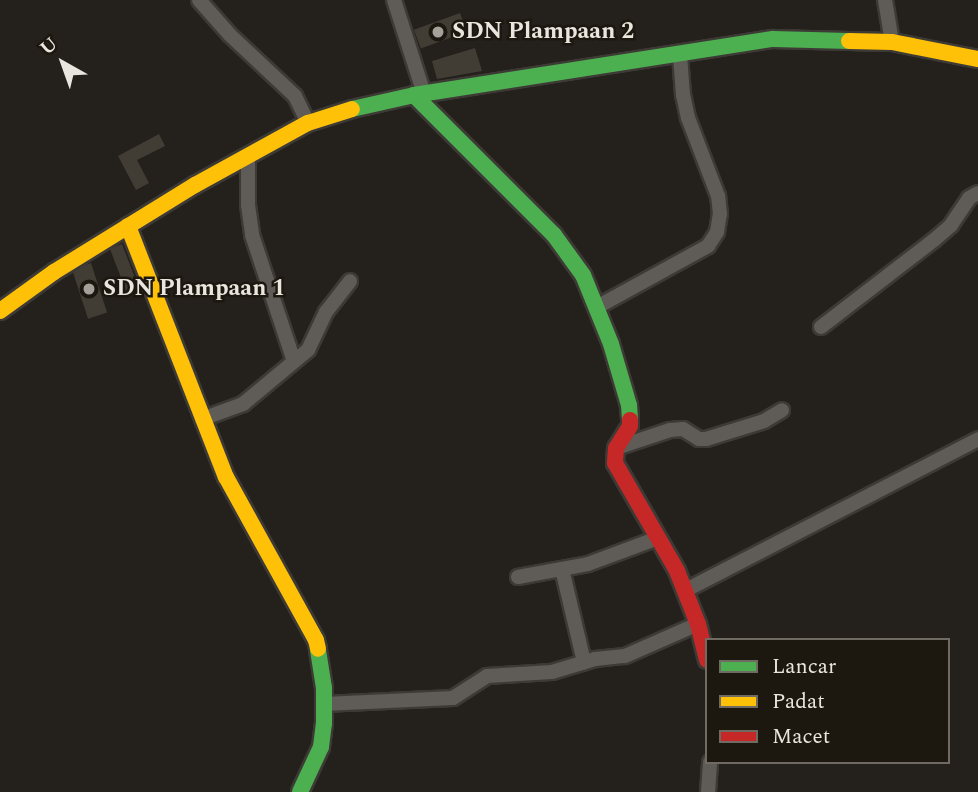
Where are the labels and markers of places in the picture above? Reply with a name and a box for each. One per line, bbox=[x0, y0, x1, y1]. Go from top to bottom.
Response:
place label: SDN Plampaan 2 bbox=[452, 18, 634, 46]
marker: SDN Plampaan 2 bbox=[430, 24, 446, 40]
place label: SDN Plampaan 1 bbox=[103, 275, 285, 303]
marker: SDN Plampaan 1 bbox=[81, 281, 97, 297]

